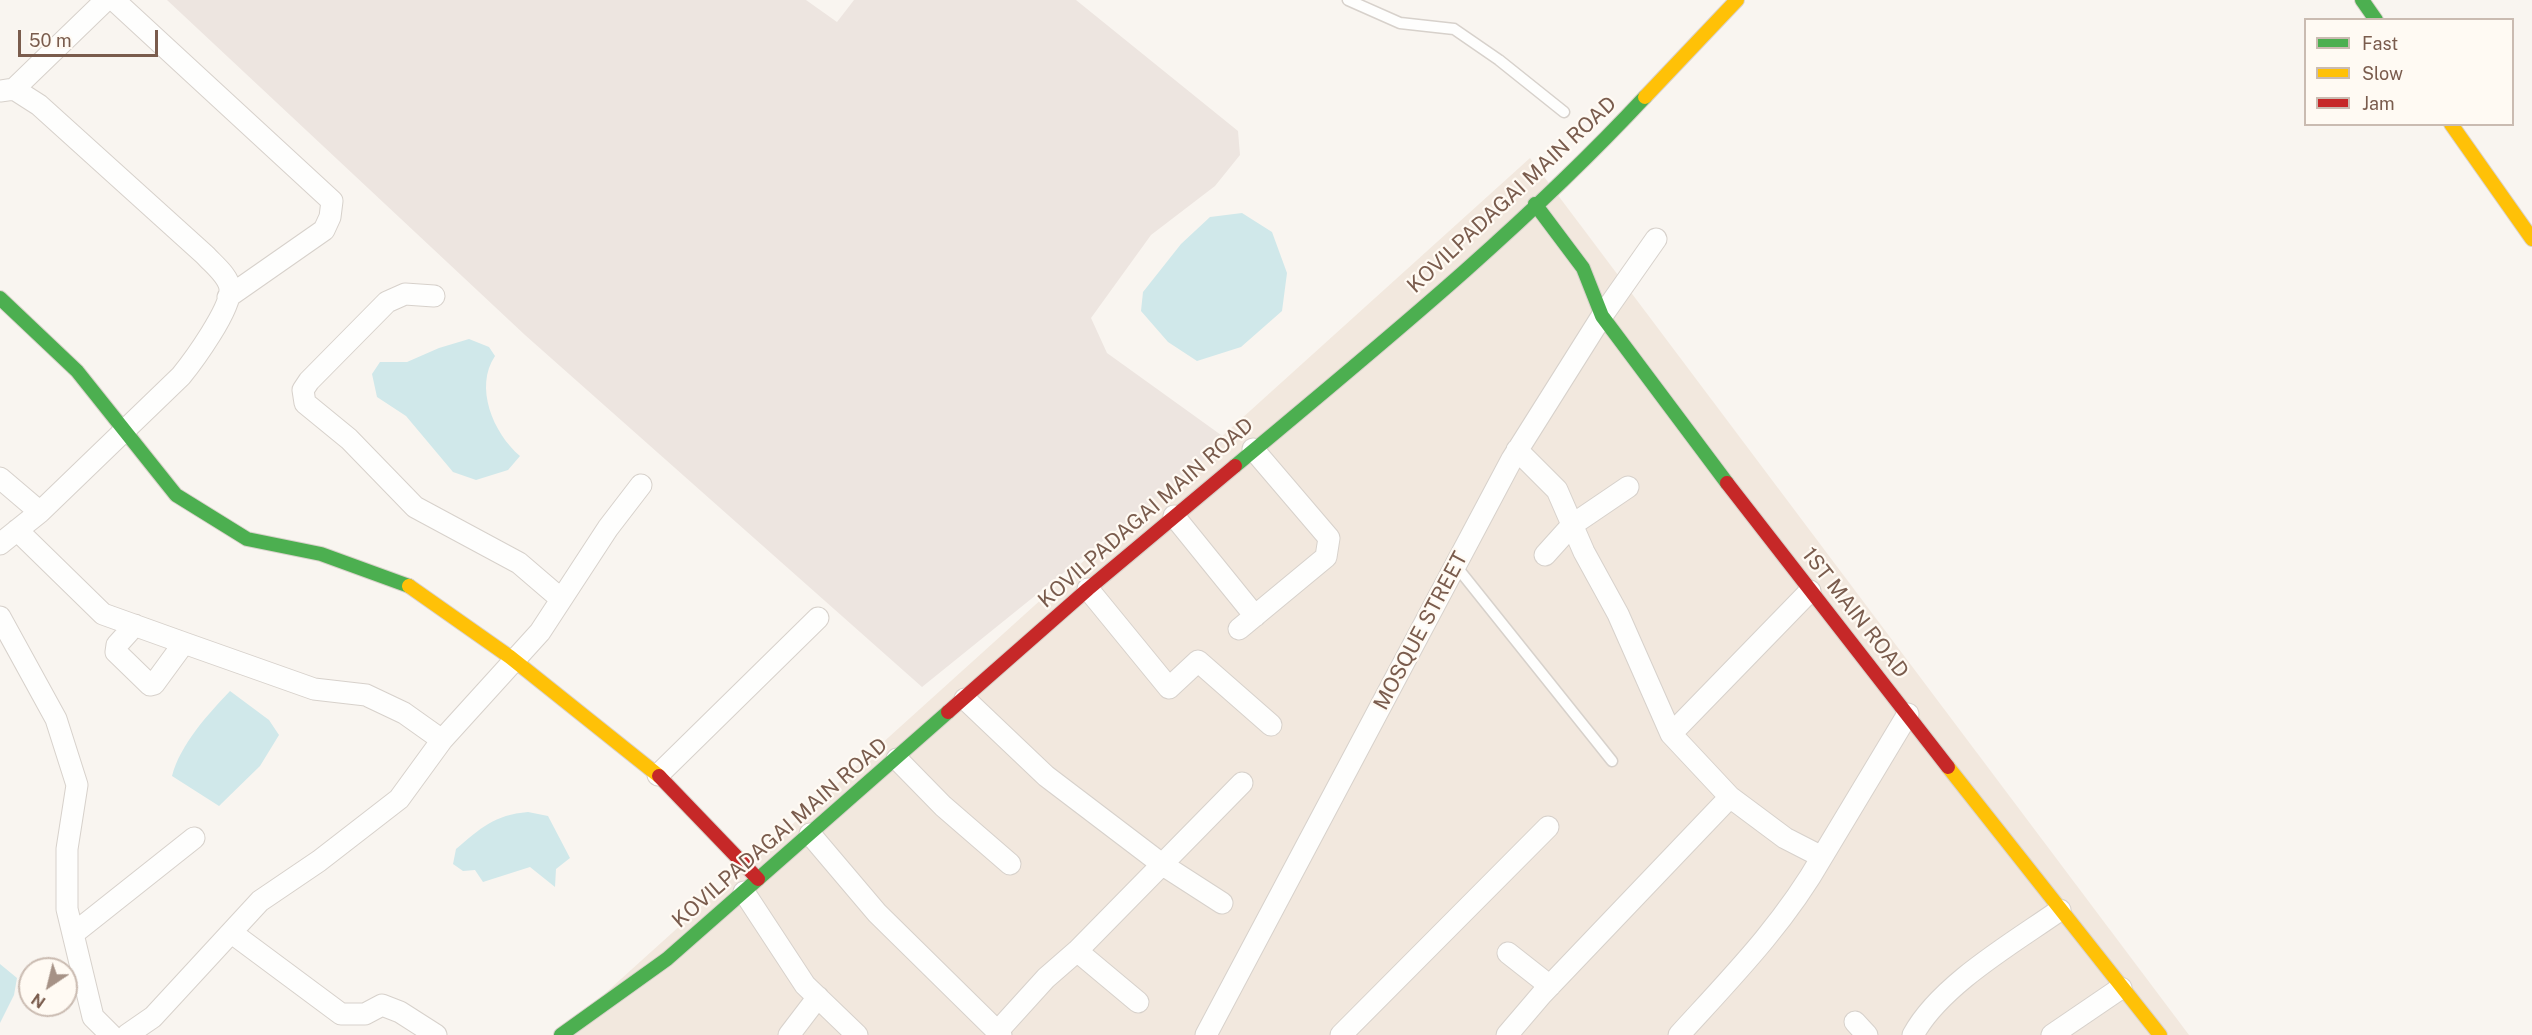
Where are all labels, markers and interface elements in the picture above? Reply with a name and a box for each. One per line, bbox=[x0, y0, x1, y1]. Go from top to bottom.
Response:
scale bar bbox=[21, 18, 160, 56]
legend bbox=[2304, 18, 2514, 126]
text: 50 m bbox=[29, 30, 72, 51]
text: Fast bbox=[2362, 33, 2398, 54]
text: Slow bbox=[2362, 63, 2403, 84]
street label: KOVILPADAGAI MAIN ROAD bbox=[1402, 91, 1622, 299]
text: Jam bbox=[2362, 93, 2395, 114]
street label: KOVILPADAGAI MAIN ROAD bbox=[1033, 413, 1259, 613]
street label: 1ST MAIN ROAD bbox=[1796, 543, 1914, 683]
street label: MOSQUE STREET bbox=[1369, 548, 1473, 714]
street label: KOVILPADAGAI MAIN ROAD bbox=[667, 733, 893, 933]
north arrow bbox=[18, 957, 78, 1017]
text: N bbox=[28, 989, 49, 1012]

